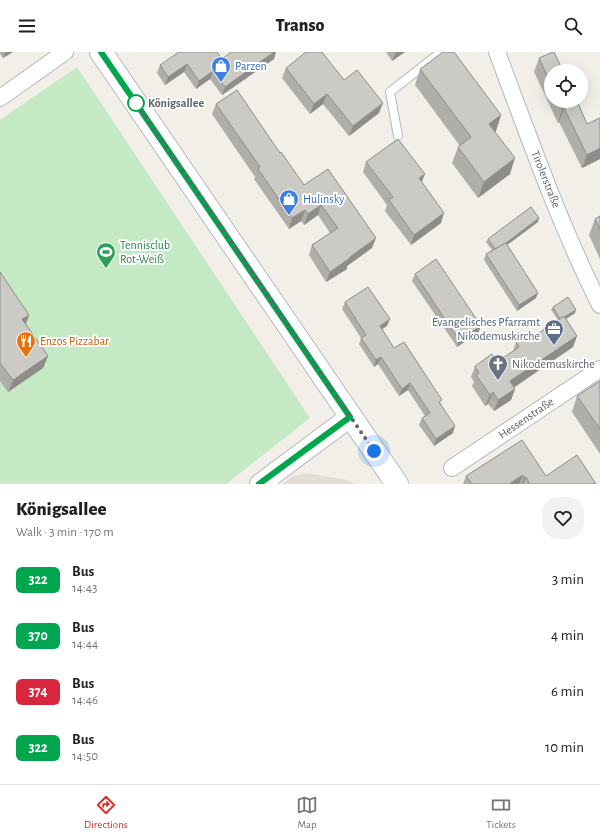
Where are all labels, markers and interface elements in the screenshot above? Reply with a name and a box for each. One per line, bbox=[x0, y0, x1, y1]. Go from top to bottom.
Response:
icon: menu bbox=[16, 15, 38, 37]
icon: search bbox=[562, 15, 584, 37]
text: Transo bbox=[276, 17, 324, 35]
shop icon: Parzen bbox=[210, 55, 232, 83]
place label: Parzen bbox=[235, 60, 267, 72]
map controls bbox=[544, 64, 588, 108]
button: locate bbox=[544, 64, 588, 108]
marker: Königsallee bbox=[127, 94, 145, 112]
place label: Königsallee bbox=[148, 97, 204, 109]
street label: Tirolerstraße bbox=[529, 149, 563, 209]
shop icon: Hulinsky bbox=[278, 188, 300, 216]
place label: Hulinsky bbox=[303, 193, 344, 206]
place label: Tennisclub Rot-Weiß bbox=[120, 239, 170, 265]
sports icon: Tennisclub Rot-Weiß bbox=[95, 241, 117, 269]
place label: Evangelisches Pfarramt Nikodemuskirche bbox=[432, 316, 540, 342]
office icon: Evangelisches Pfarramt Nikodemuskirche bbox=[543, 318, 565, 346]
restaurant icon: Enzos Pizzabar bbox=[15, 330, 37, 358]
place label: Enzos Pizzabar bbox=[40, 335, 109, 347]
church icon: Nikodemuskirche bbox=[487, 353, 509, 381]
place label: Nikodemuskirche bbox=[512, 358, 595, 370]
street label: Hessenstraße bbox=[496, 395, 556, 441]
your location bbox=[364, 441, 384, 461]
button: heart bbox=[542, 497, 584, 539]
text: Königsallee bbox=[16, 500, 107, 519]
text: Walk · 3 min · 170 m bbox=[16, 526, 114, 539]
text: Bus bbox=[72, 564, 94, 579]
text: 3 min bbox=[552, 572, 584, 587]
text: 322 bbox=[28, 573, 48, 587]
text: 14:43 bbox=[72, 582, 97, 595]
text: Bus bbox=[72, 620, 94, 635]
text: 4 min bbox=[551, 628, 584, 643]
text: 370 bbox=[28, 629, 48, 643]
text: 14:44 bbox=[72, 638, 98, 651]
text: Bus bbox=[72, 676, 94, 691]
text: 6 min bbox=[551, 684, 584, 699]
text: 374 bbox=[28, 685, 48, 699]
text: 14:46 bbox=[72, 694, 98, 707]
text: Bus bbox=[72, 732, 94, 747]
text: 10 min bbox=[545, 740, 584, 755]
text: 322 bbox=[28, 741, 48, 755]
text: 14:50 bbox=[72, 750, 98, 763]
tab: Directions bbox=[84, 794, 128, 831]
tab: Map bbox=[296, 794, 318, 831]
tab: Tickets bbox=[486, 794, 516, 831]

